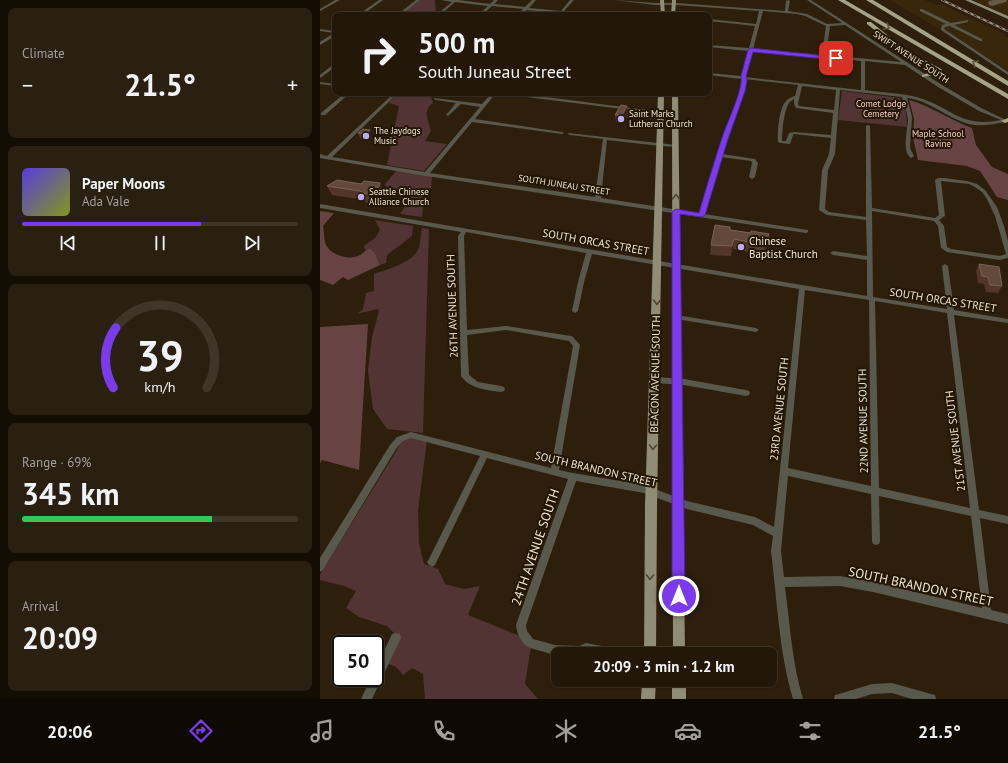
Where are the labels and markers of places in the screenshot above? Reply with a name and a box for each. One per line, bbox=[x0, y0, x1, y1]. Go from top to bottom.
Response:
pin bbox=[819, 41, 853, 75]
place label: Saint Marks Lutheran Church bbox=[629, 108, 693, 129]
marker: Saint Marks Lutheran Church bbox=[616, 114, 626, 124]
place label: The Jaydogs Music bbox=[374, 125, 421, 146]
marker: The Jaydogs Music bbox=[361, 131, 371, 141]
place label: Seattle Chinese Alliance Church bbox=[369, 186, 429, 207]
marker: Seattle Chinese Alliance Church bbox=[356, 192, 366, 202]
place label: Chinese Baptist Church bbox=[749, 234, 818, 261]
marker: Chinese Baptist Church bbox=[736, 242, 746, 252]

